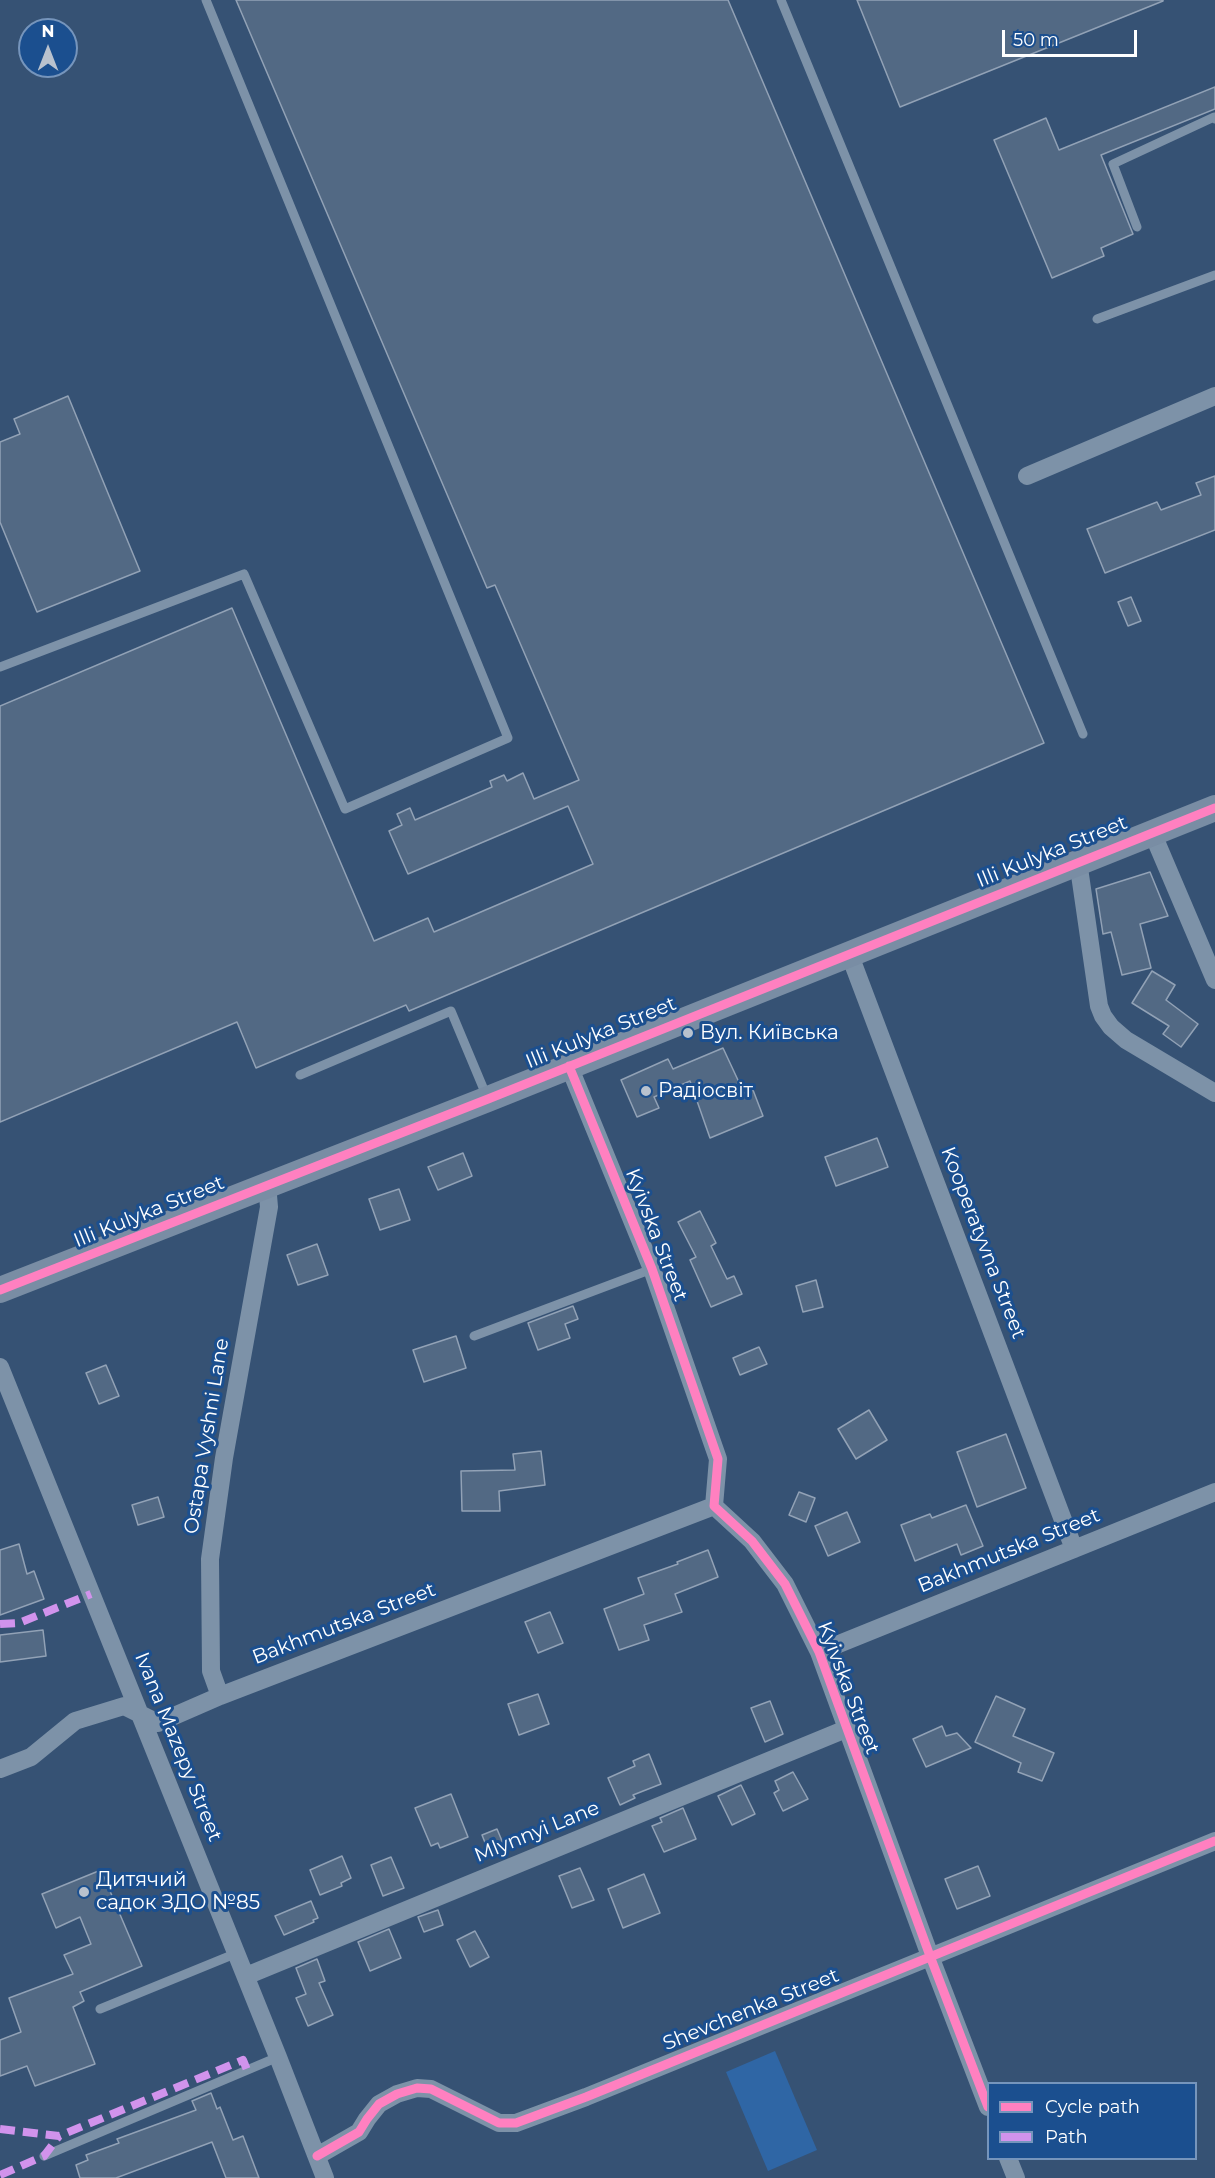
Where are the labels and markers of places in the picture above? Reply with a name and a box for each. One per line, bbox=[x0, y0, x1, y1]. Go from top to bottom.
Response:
place label: Вул. Київська bbox=[700, 1021, 839, 1045]
marker: Вул. Київська bbox=[681, 1026, 695, 1040]
place label: Радіосвіт bbox=[658, 1079, 753, 1103]
marker: Радіосвіт bbox=[639, 1084, 653, 1098]
place label: Дитячий садок ЗДО №85 bbox=[96, 1868, 260, 1915]
marker: Дитячий садок ЗДО №85 bbox=[77, 1885, 91, 1899]

